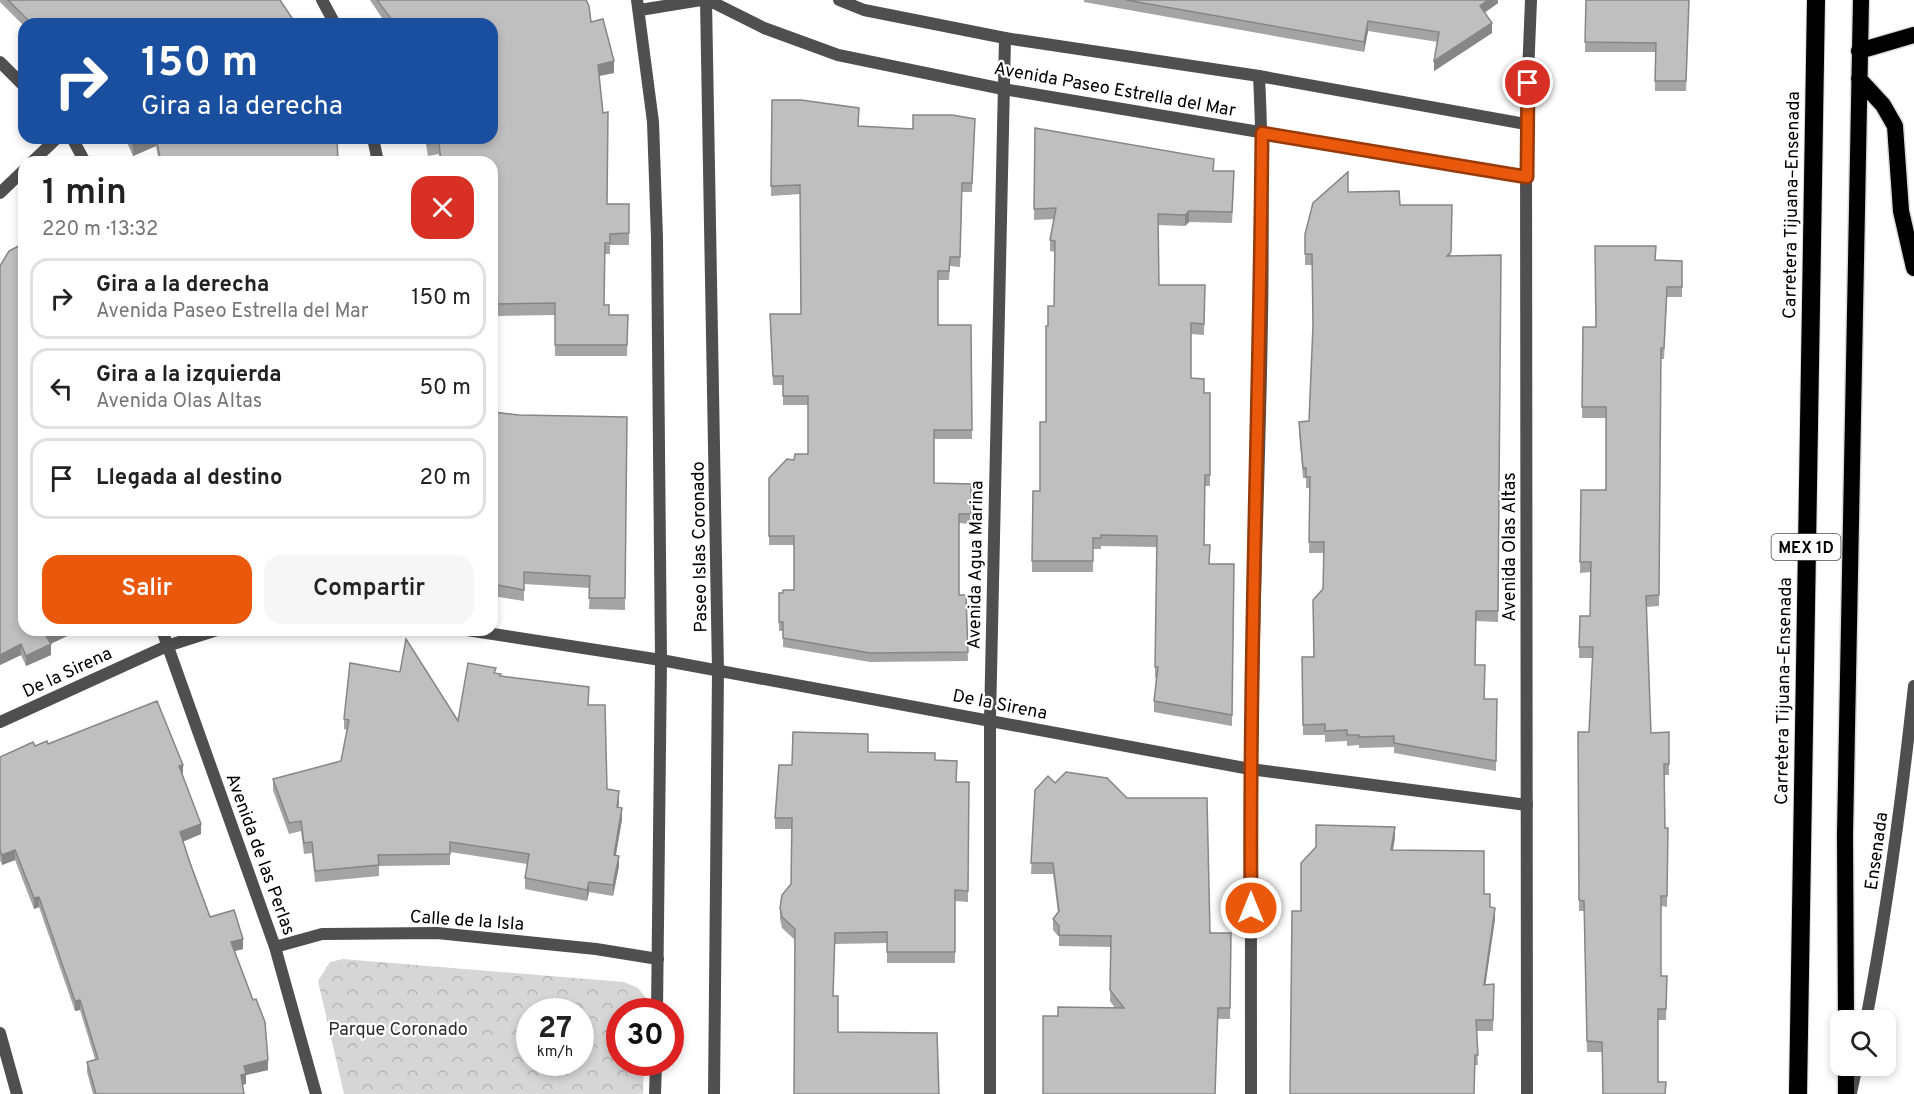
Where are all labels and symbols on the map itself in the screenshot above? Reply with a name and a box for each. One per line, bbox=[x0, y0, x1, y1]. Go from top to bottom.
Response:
pin bbox=[1502, 57, 1553, 108]
street label: Avenida Paseo Estrella del Mar bbox=[992, 58, 1238, 123]
street label: Carretera Tijuana–Ensenada bbox=[1779, 91, 1806, 319]
street label: Paseo Islas Coronado bbox=[688, 461, 713, 633]
street label: Avenida Olas Altas bbox=[1499, 472, 1522, 622]
street label: Avenida Agua Marina bbox=[964, 480, 989, 650]
road number: MEX 1D bbox=[1772, 534, 1840, 560]
street label: Carretera Tijuana–Ensenada bbox=[1771, 577, 1798, 805]
street label: De la Sirena bbox=[19, 643, 116, 704]
street label: De la Sirena bbox=[950, 685, 1049, 726]
street label: Avenida de las Perlas bbox=[220, 770, 300, 939]
street label: Ensenada bbox=[1861, 811, 1894, 892]
position arrow bbox=[1219, 876, 1283, 940]
street label: Calle de la Isla bbox=[409, 906, 525, 937]
speed limit sign: 30 bbox=[606, 998, 684, 1076]
park label: Parque Coronado bbox=[328, 1019, 468, 1042]

